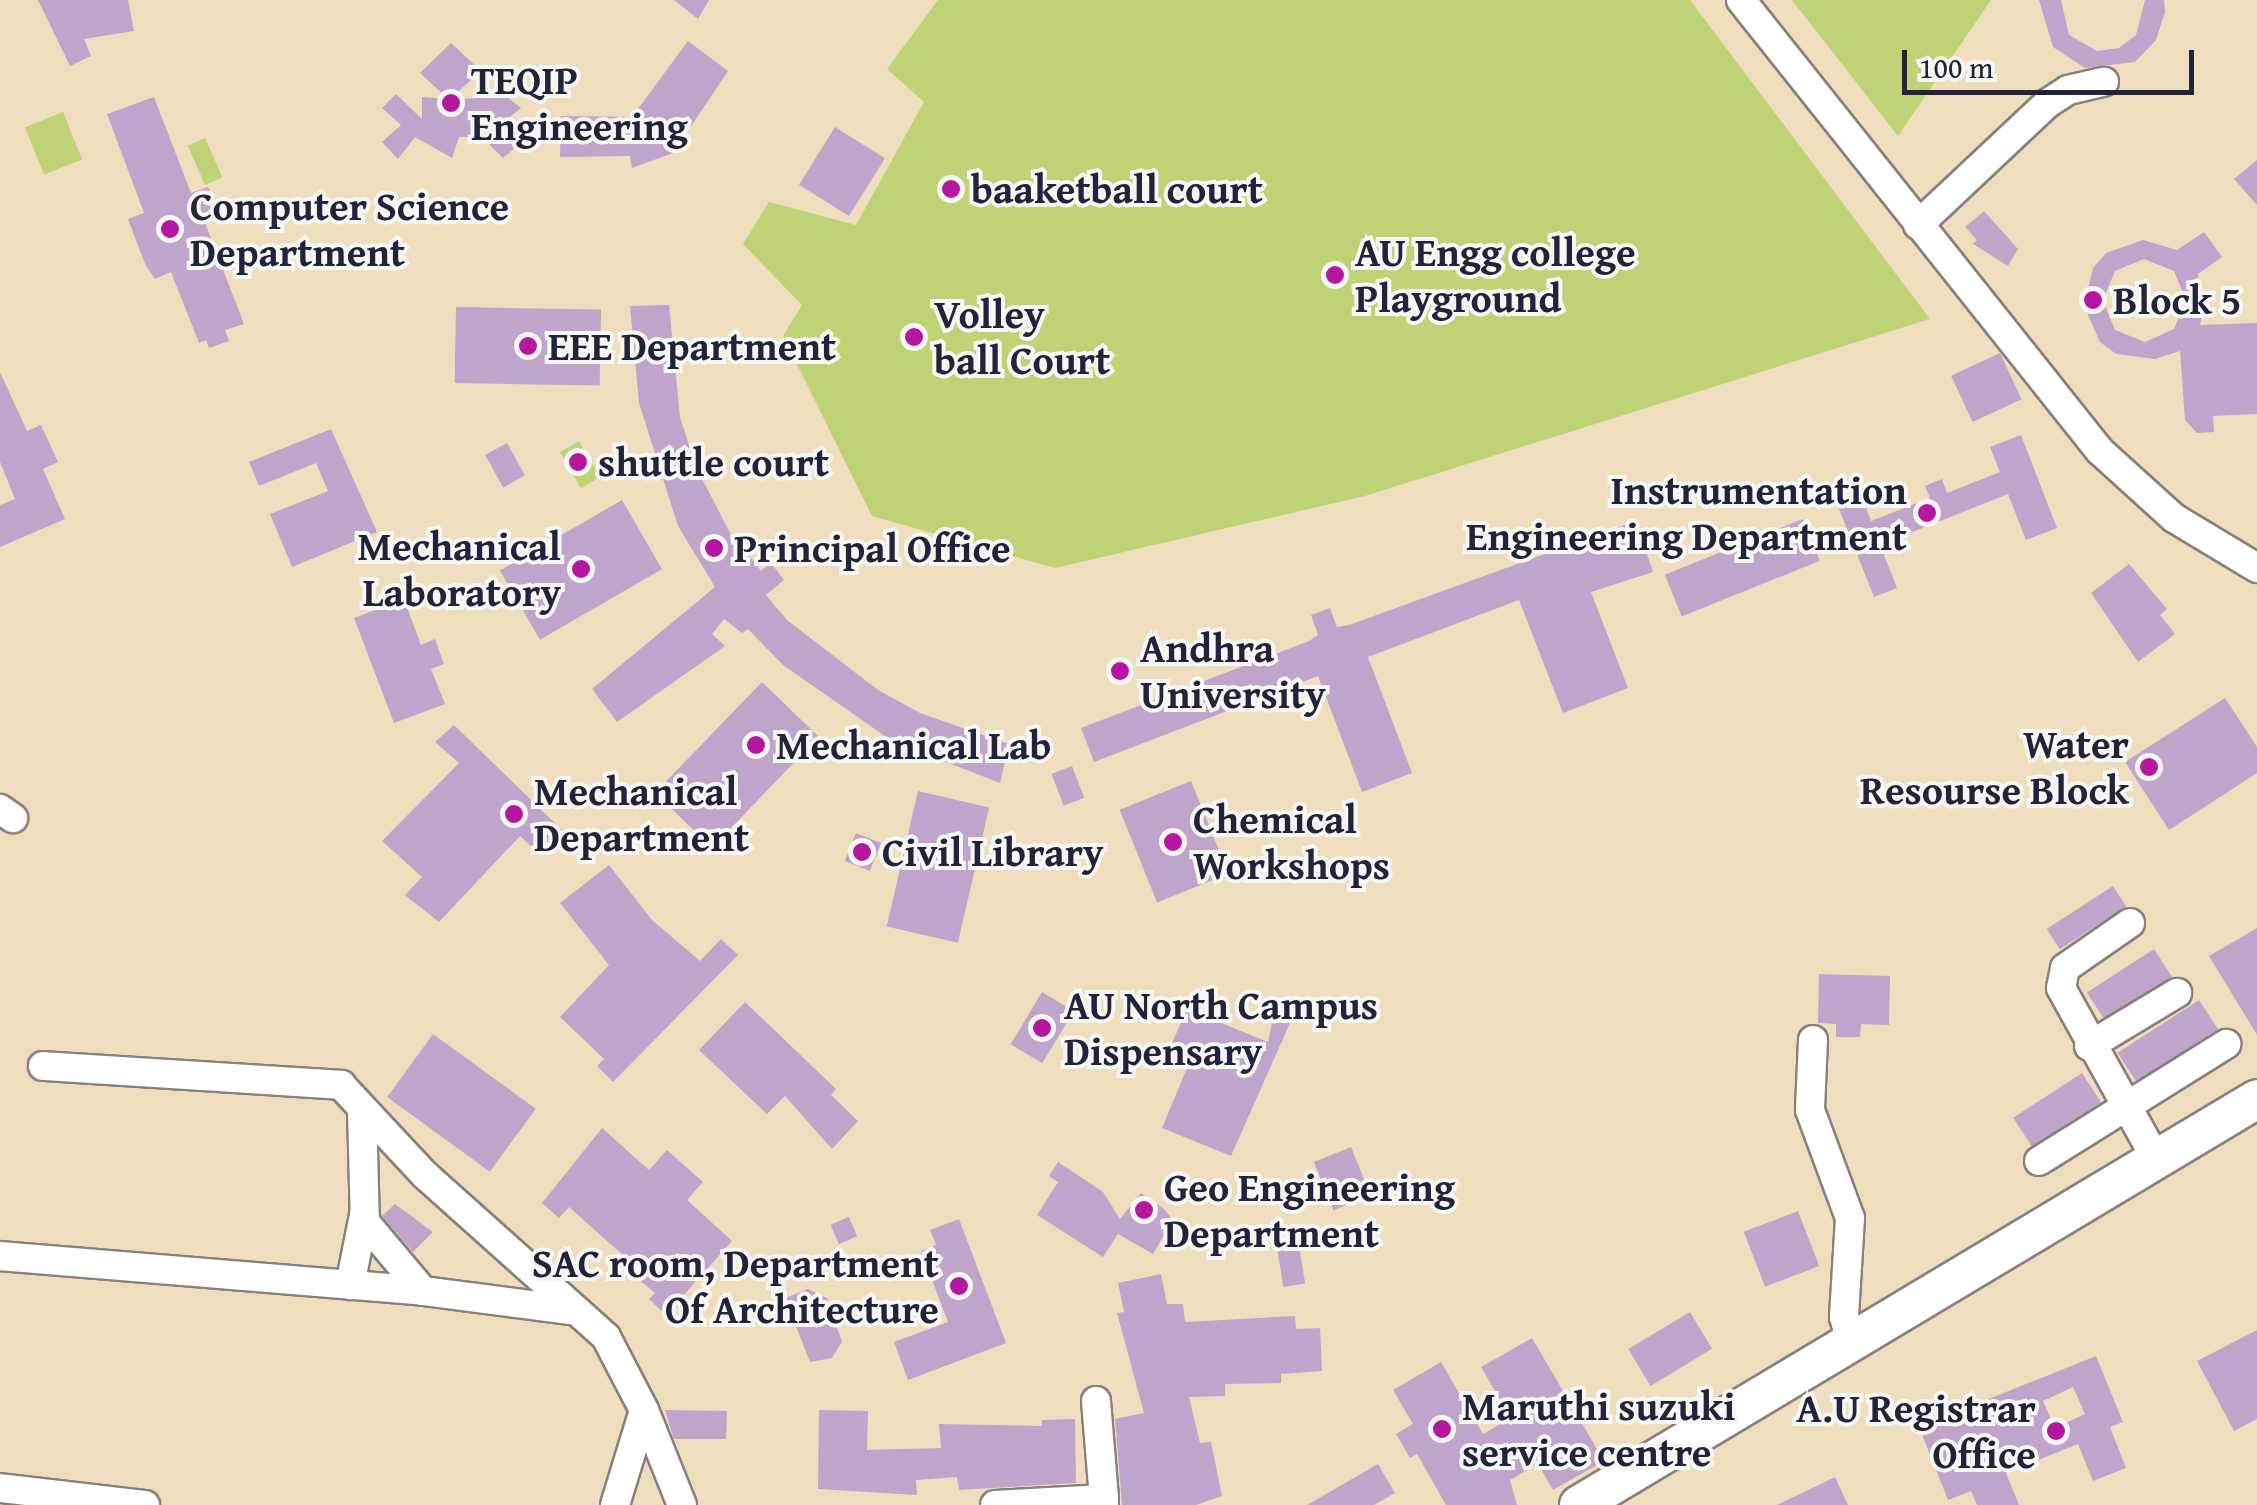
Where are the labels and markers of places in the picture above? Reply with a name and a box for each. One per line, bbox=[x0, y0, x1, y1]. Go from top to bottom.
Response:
place label: TEQIP Engineering bbox=[471, 56, 688, 150]
marker: TEQIP Engineering bbox=[440, 92, 462, 114]
place label: baaketball court bbox=[971, 165, 1263, 213]
marker: baaketball court bbox=[940, 178, 962, 200]
place label: Computer Science Department bbox=[190, 182, 509, 276]
marker: Computer Science Department bbox=[159, 218, 181, 240]
place label: AU Engg college Playground bbox=[1355, 228, 1636, 322]
marker: AU Engg college Playground bbox=[1324, 264, 1346, 286]
place label: Block 5 bbox=[2113, 276, 2242, 324]
marker: Block 5 bbox=[2082, 289, 2104, 311]
place label: Volley ball Court bbox=[934, 290, 1110, 384]
place label: EEE Department bbox=[548, 322, 836, 370]
marker: Volley ball Court bbox=[903, 326, 925, 348]
marker: EEE Department bbox=[517, 335, 539, 357]
place label: shuttle court bbox=[598, 438, 829, 486]
marker: shuttle court bbox=[567, 451, 589, 473]
place label: Instrumentation Engineering Department bbox=[1466, 466, 1907, 560]
marker: Instrumentation Engineering Department bbox=[1916, 502, 1938, 524]
place label: Mechanical Laboratory bbox=[358, 522, 561, 616]
place label: Principal Office bbox=[734, 524, 1011, 572]
marker: Principal Office bbox=[703, 537, 725, 559]
marker: Mechanical Laboratory bbox=[570, 558, 592, 580]
place label: Andhra University bbox=[1140, 624, 1326, 718]
marker: Andhra University bbox=[1109, 660, 1131, 682]
place label: Water Resourse Block bbox=[1860, 720, 2129, 814]
place label: Mechanical Lab bbox=[776, 721, 1051, 769]
marker: Mechanical Lab bbox=[745, 734, 767, 756]
marker: Water Resourse Block bbox=[2138, 756, 2160, 778]
place label: Mechanical Department bbox=[534, 767, 749, 861]
place label: Chemical Workshops bbox=[1193, 795, 1390, 889]
marker: Mechanical Department bbox=[503, 803, 525, 825]
place label: Civil Library bbox=[882, 828, 1104, 876]
marker: Chemical Workshops bbox=[1162, 831, 1184, 853]
marker: Civil Library bbox=[851, 841, 873, 863]
place label: AU North Campus Dispensary bbox=[1064, 981, 1378, 1075]
marker: AU North Campus Dispensary bbox=[1029, 1015, 1055, 1041]
place label: Geo Engineering Department bbox=[1164, 1163, 1455, 1257]
marker: Geo Engineering Department bbox=[1133, 1199, 1155, 1221]
place label: SAC room, Department Of Architecture bbox=[532, 1239, 939, 1333]
marker: SAC room, Department Of Architecture bbox=[948, 1275, 970, 1297]
place label: Maruthi suzuki service centre bbox=[1462, 1382, 1735, 1476]
place label: A.U Registrar Office bbox=[1796, 1384, 2036, 1478]
marker: Maruthi suzuki service centre bbox=[1431, 1418, 1453, 1440]
marker: A.U Registrar Office bbox=[2045, 1420, 2067, 1442]

